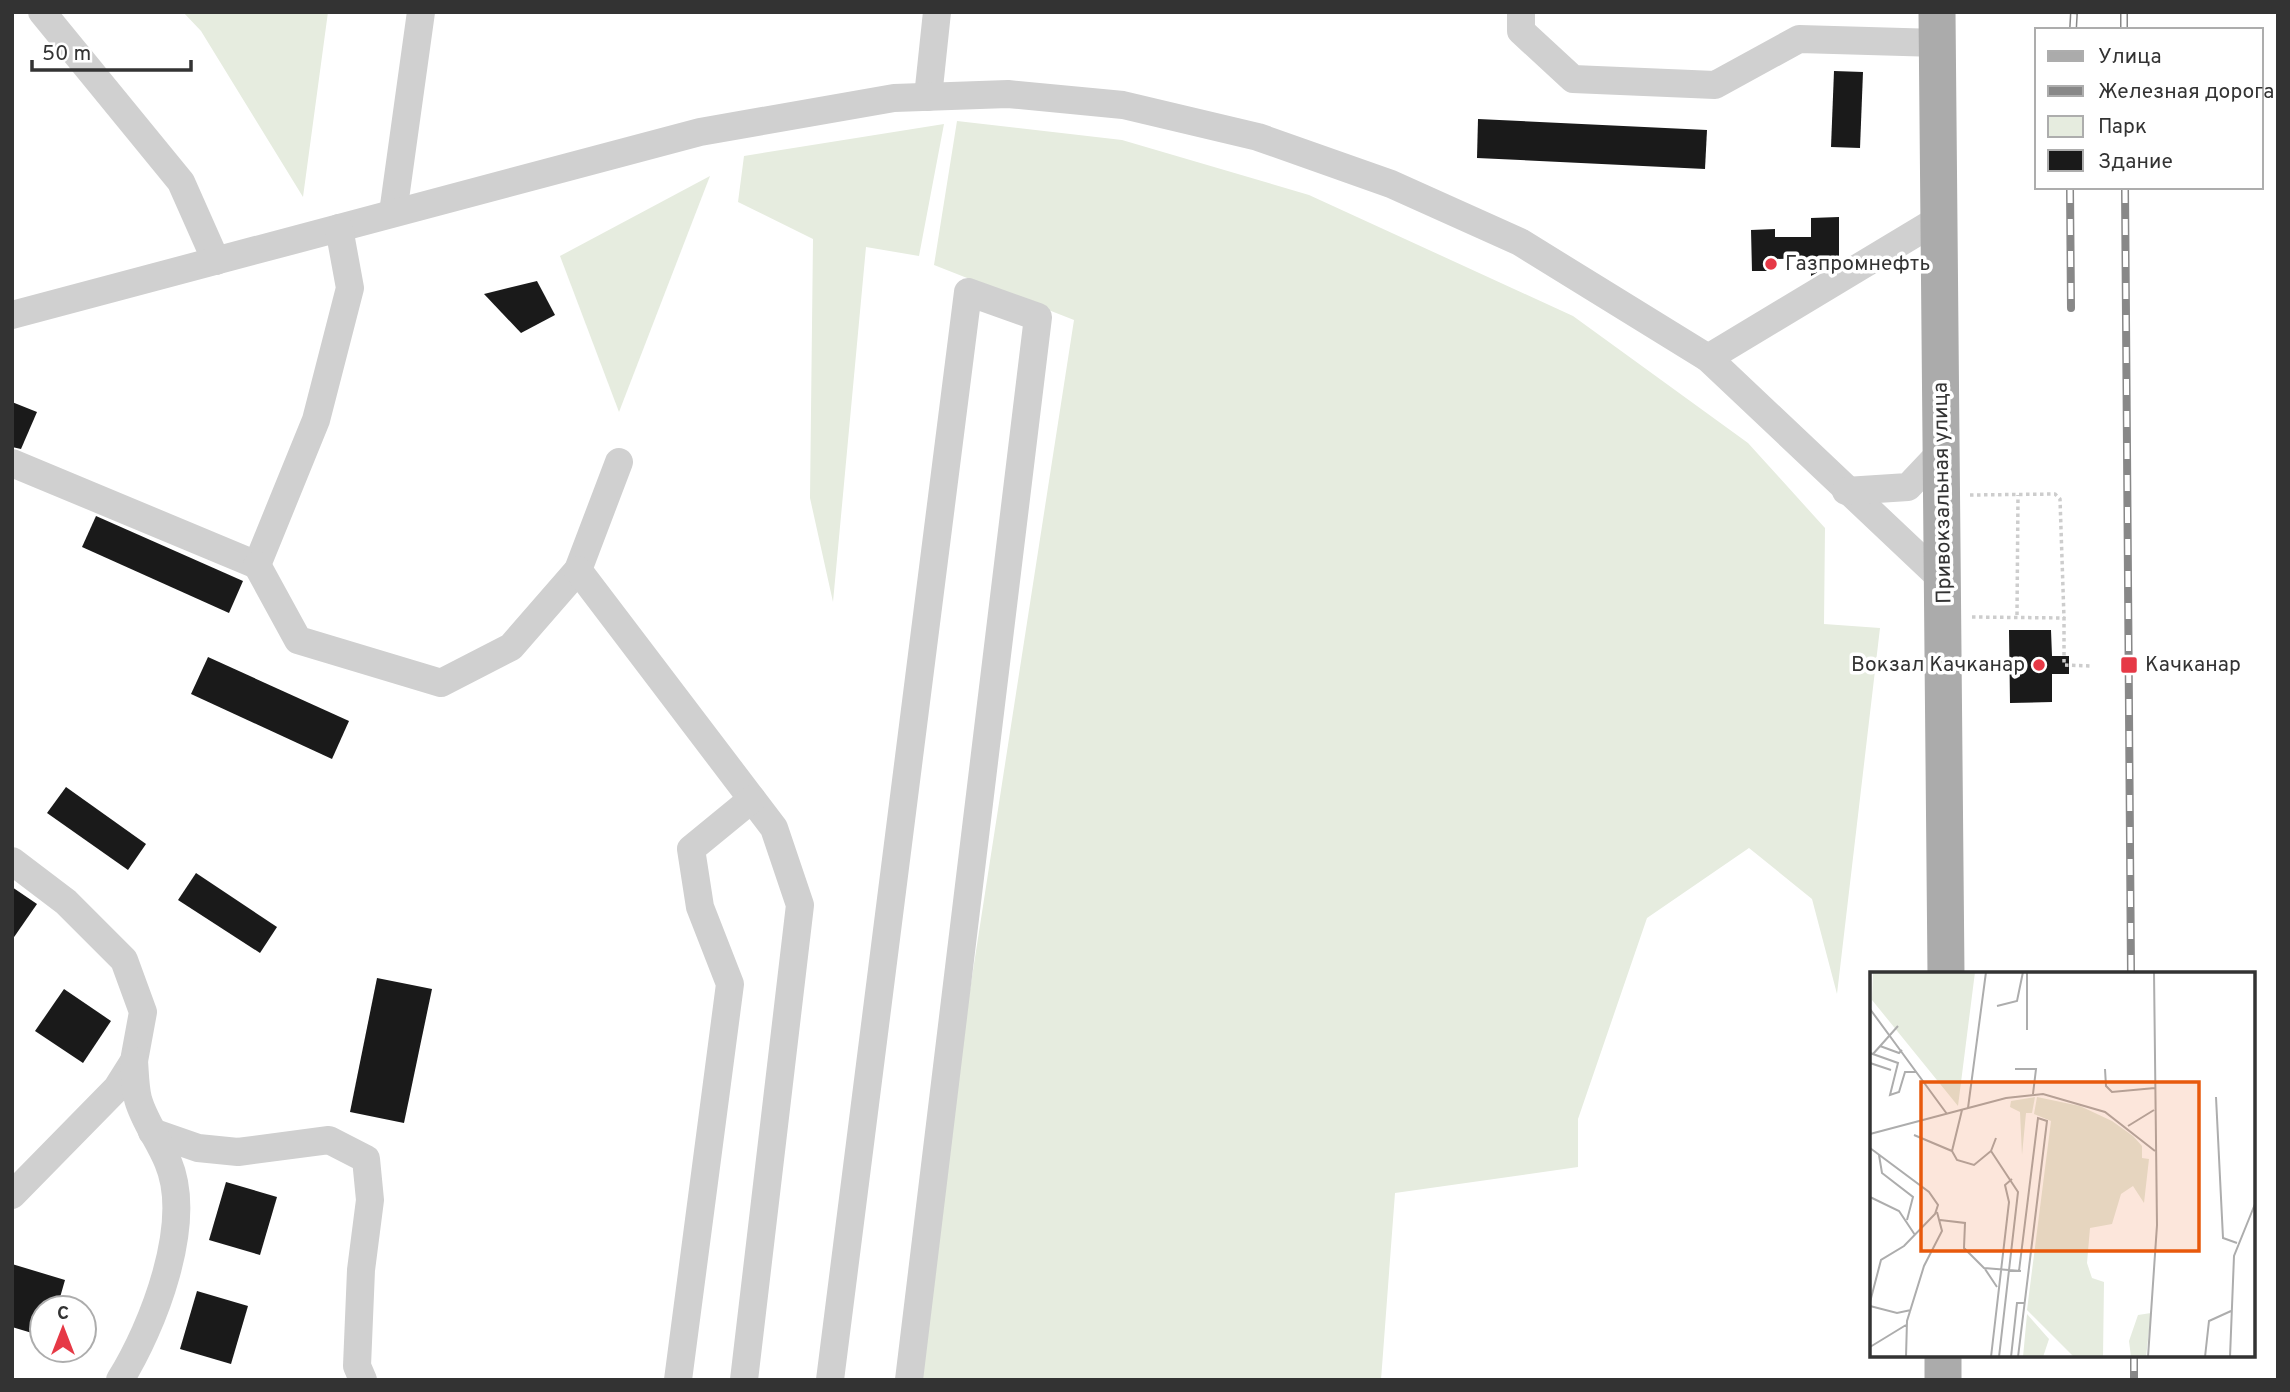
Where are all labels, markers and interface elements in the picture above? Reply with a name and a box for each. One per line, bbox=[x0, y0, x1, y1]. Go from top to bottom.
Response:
scale bar bbox=[32, 28, 191, 72]
legend bbox=[2035, 28, 2262, 189]
text: 50 m bbox=[42, 41, 91, 68]
text: Улица bbox=[2098, 44, 2162, 71]
text: Железная дорога bbox=[2098, 79, 2274, 106]
text: Парк bbox=[2098, 114, 2147, 141]
text: Здание bbox=[2098, 149, 2173, 176]
place label: Газпромнефть bbox=[1785, 251, 1930, 278]
marker: Газпромнефть bbox=[1763, 256, 1779, 272]
street label: Привокзальная улица bbox=[1928, 382, 1958, 604]
place label: Вокзал Качканар bbox=[1851, 652, 2025, 679]
place label: Качканар bbox=[2145, 652, 2241, 679]
marker: Качканар bbox=[2119, 655, 2139, 675]
marker: Вокзал Качканар bbox=[2031, 657, 2047, 673]
inset map bbox=[1870, 972, 2255, 1357]
north arrow bbox=[28, 1294, 98, 1364]
text: С bbox=[57, 1302, 69, 1326]

